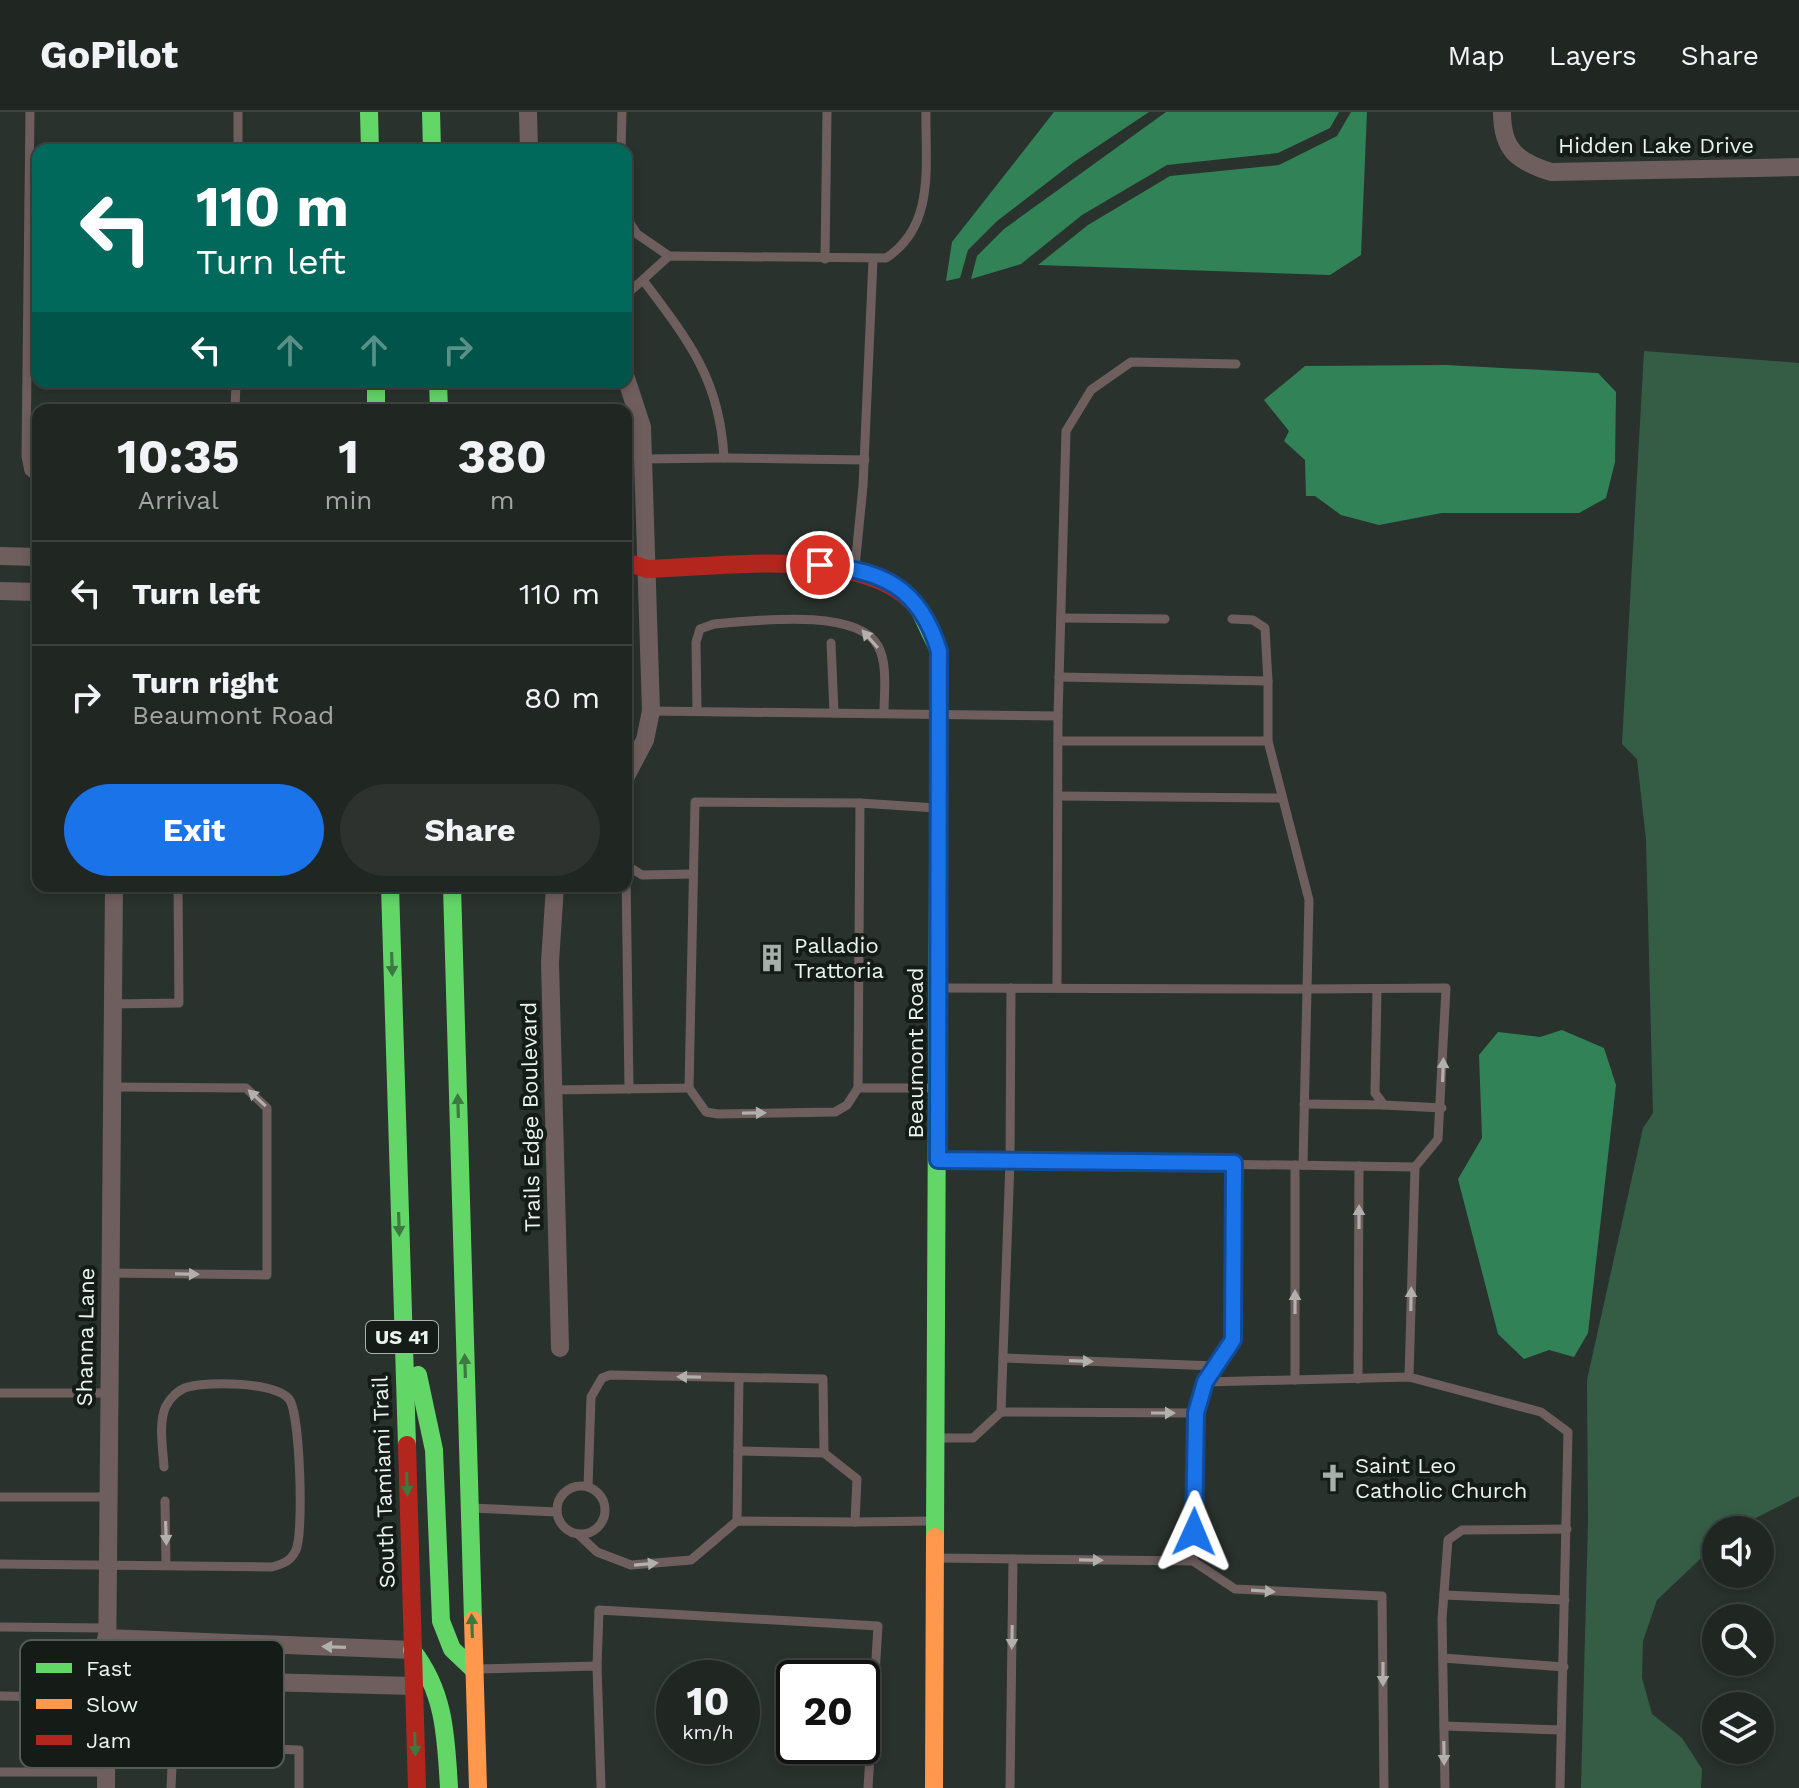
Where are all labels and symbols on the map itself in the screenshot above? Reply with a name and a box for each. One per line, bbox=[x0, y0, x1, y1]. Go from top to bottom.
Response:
street label: Hidden Lake Drive bbox=[1558, 133, 1754, 158]
pin bbox=[786, 531, 854, 599]
one-way arrow bbox=[862, 630, 880, 649]
place label: Palladio Trattoria bbox=[794, 933, 884, 983]
building icon: Palladio Trattoria bbox=[757, 943, 787, 973]
one-way arrow bbox=[385, 952, 398, 977]
street label: Beaumont Road bbox=[903, 967, 928, 1139]
street label: Trails Edge Boulevard bbox=[516, 1002, 545, 1232]
one-way arrow bbox=[1437, 1057, 1450, 1082]
one-way arrow bbox=[248, 1090, 267, 1108]
one-way arrow bbox=[452, 1093, 464, 1118]
one-way arrow bbox=[742, 1107, 767, 1120]
one-way arrow bbox=[1353, 1204, 1365, 1229]
one-way arrow bbox=[393, 1212, 406, 1237]
street label: Shanna Lane bbox=[72, 1267, 99, 1407]
one-way arrow bbox=[175, 1268, 200, 1280]
one-way arrow bbox=[1405, 1286, 1418, 1311]
one-way arrow bbox=[1289, 1289, 1301, 1314]
road number: US 41 bbox=[366, 1321, 438, 1353]
one-way arrow bbox=[459, 1353, 472, 1378]
one-way arrow bbox=[1069, 1354, 1094, 1367]
one-way arrow bbox=[676, 1371, 701, 1383]
street label: South Tamiami Trail bbox=[367, 1375, 400, 1589]
one-way arrow bbox=[1151, 1407, 1176, 1419]
place label: Saint Leo Catholic Church bbox=[1355, 1453, 1527, 1503]
church icon: Saint Leo Catholic Church bbox=[1318, 1463, 1348, 1493]
one-way arrow bbox=[400, 1472, 413, 1497]
position arrow bbox=[1152, 1490, 1236, 1574]
one-way arrow bbox=[159, 1521, 172, 1546]
one-way arrow bbox=[1079, 1554, 1104, 1566]
one-way arrow bbox=[634, 1557, 659, 1570]
one-way arrow bbox=[1251, 1585, 1276, 1598]
one-way arrow bbox=[466, 1613, 479, 1638]
one-way arrow bbox=[1006, 1625, 1018, 1650]
legend bbox=[20, 1640, 284, 1768]
one-way arrow bbox=[321, 1640, 346, 1653]
text: Fast bbox=[86, 1656, 132, 1681]
speed limit sign: 20 bbox=[776, 1660, 880, 1764]
one-way arrow bbox=[1376, 1662, 1389, 1687]
text: Slow bbox=[86, 1692, 138, 1717]
text: Jam bbox=[86, 1728, 131, 1753]
one-way arrow bbox=[409, 1732, 422, 1757]
one-way arrow bbox=[1438, 1741, 1450, 1766]

